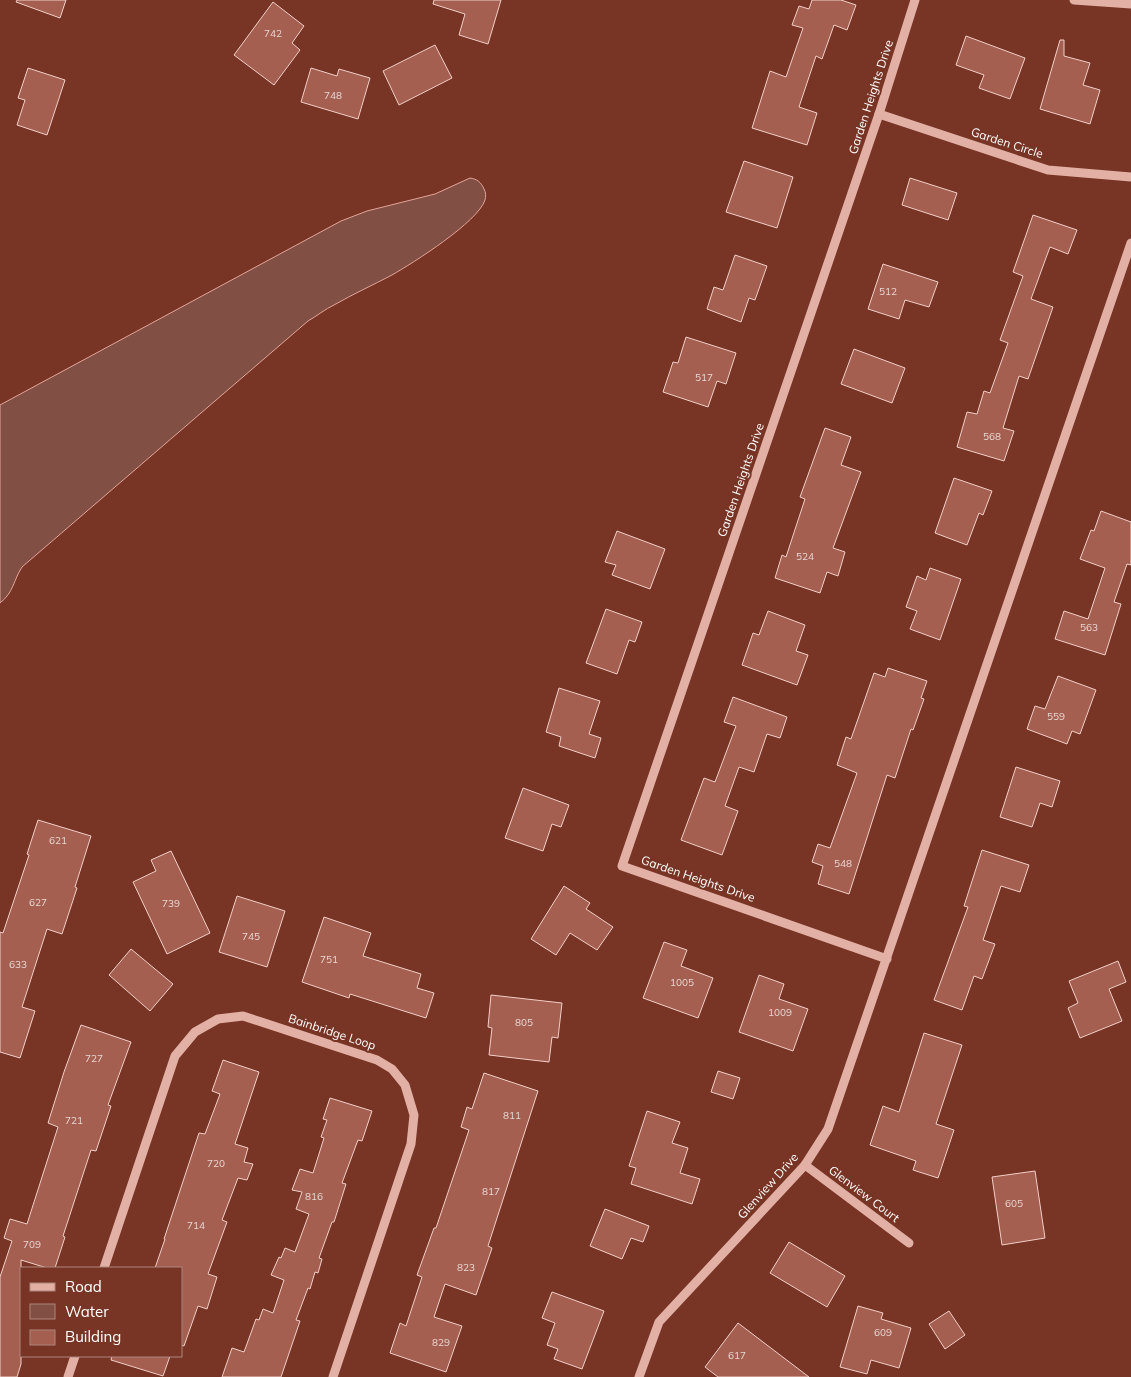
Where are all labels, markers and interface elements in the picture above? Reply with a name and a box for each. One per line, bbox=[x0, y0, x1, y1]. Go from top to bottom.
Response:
house number: 742 bbox=[264, 27, 282, 40]
street label: Garden Heights Drive bbox=[845, 38, 896, 156]
house number: 748 bbox=[324, 89, 342, 102]
street label: Garden Circle bbox=[969, 124, 1045, 161]
house number: 512 bbox=[879, 285, 897, 298]
house number: 517 bbox=[695, 371, 713, 384]
street label: Garden Heights Drive bbox=[714, 421, 767, 539]
house number: 568 bbox=[983, 430, 1001, 443]
house number: 524 bbox=[796, 550, 814, 563]
house number: 563 bbox=[1080, 621, 1098, 634]
house number: 559 bbox=[1047, 710, 1065, 723]
house number: 621 bbox=[49, 834, 67, 847]
street label: Garden Heights Drive bbox=[639, 852, 757, 905]
house number: 548 bbox=[834, 857, 852, 870]
house number: 627 bbox=[29, 896, 47, 909]
house number: 739 bbox=[162, 897, 180, 910]
house number: 745 bbox=[242, 930, 260, 943]
house number: 751 bbox=[320, 953, 338, 966]
house number: 633 bbox=[9, 958, 27, 971]
house number: 1005 bbox=[670, 976, 694, 989]
house number: 1009 bbox=[768, 1006, 792, 1019]
street label: Bainbridge Loop bbox=[286, 1010, 378, 1053]
house number: 805 bbox=[515, 1016, 533, 1029]
house number: 727 bbox=[85, 1052, 103, 1065]
house number: 811 bbox=[503, 1109, 521, 1122]
house number: 721 bbox=[65, 1114, 83, 1127]
street label: Glenview Drive bbox=[734, 1150, 801, 1222]
house number: 720 bbox=[207, 1157, 225, 1170]
street label: Glenview Court bbox=[826, 1162, 903, 1225]
house number: 817 bbox=[482, 1185, 500, 1198]
house number: 816 bbox=[305, 1190, 323, 1203]
house number: 605 bbox=[1005, 1197, 1023, 1210]
house number: 714 bbox=[187, 1219, 205, 1232]
house number: 709 bbox=[23, 1238, 41, 1251]
house number: 823 bbox=[457, 1261, 475, 1274]
legend bbox=[20, 1267, 182, 1357]
text: Road bbox=[65, 1277, 102, 1296]
text: Water bbox=[65, 1302, 109, 1321]
house number: 609 bbox=[874, 1326, 892, 1339]
text: Building bbox=[65, 1327, 121, 1346]
house number: 829 bbox=[432, 1336, 450, 1349]
house number: 617 bbox=[728, 1349, 746, 1362]

